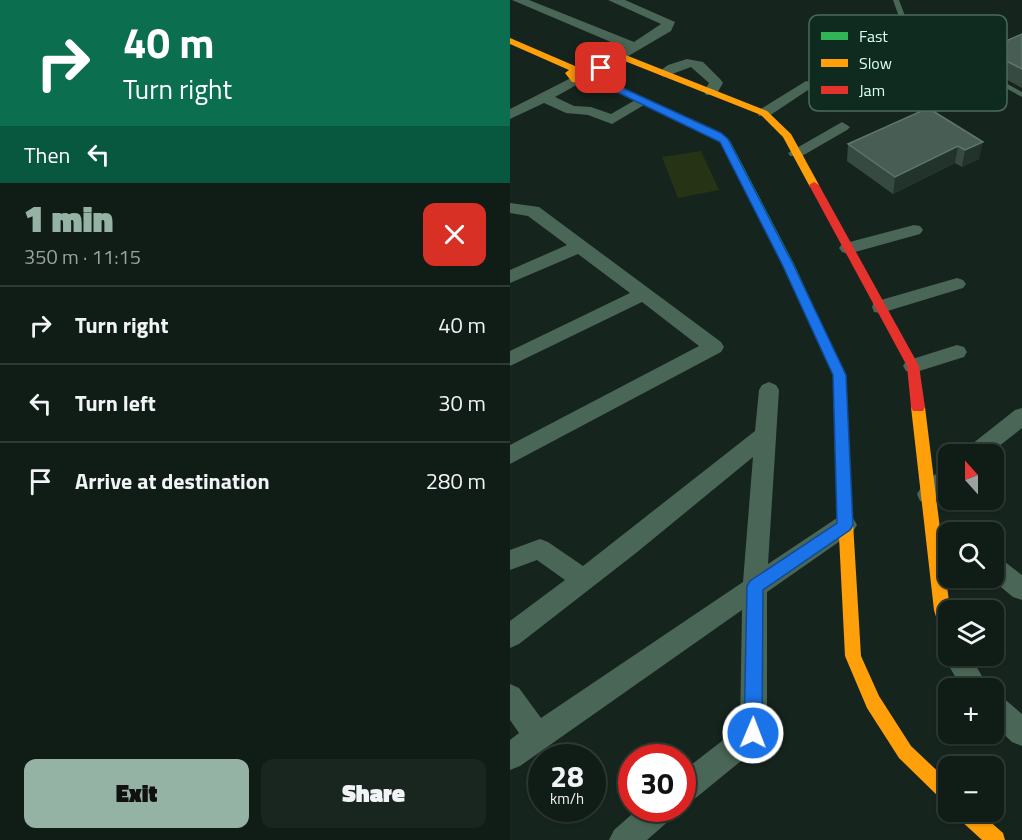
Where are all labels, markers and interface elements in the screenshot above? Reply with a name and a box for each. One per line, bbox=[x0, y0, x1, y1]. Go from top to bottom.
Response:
text: 40 m bbox=[123, 10, 215, 74]
legend bbox=[809, 15, 1007, 111]
icon: right bbox=[24, 24, 102, 102]
text: Fast bbox=[859, 24, 888, 48]
pin bbox=[575, 42, 626, 93]
icon: arrive bbox=[584, 51, 617, 84]
text: Slow bbox=[859, 51, 892, 75]
text: Turn right bbox=[123, 68, 232, 109]
text: Jam bbox=[859, 78, 885, 102]
text: Then bbox=[24, 138, 70, 172]
icon: left bbox=[82, 138, 115, 171]
text: 1 min bbox=[24, 191, 113, 246]
button: close bbox=[423, 203, 486, 266]
text: 350 m · 11:15 bbox=[24, 241, 141, 272]
text: Turn right bbox=[75, 308, 169, 342]
text: 40 m bbox=[438, 308, 486, 342]
icon: right bbox=[24, 309, 57, 342]
text: Turn left bbox=[75, 386, 156, 420]
text: 30 m bbox=[438, 386, 486, 420]
icon: left bbox=[24, 387, 57, 420]
north arrow bbox=[938, 444, 1004, 510]
map controls bbox=[938, 444, 1004, 822]
text: Arrive at destination bbox=[75, 464, 270, 498]
text: 280 m bbox=[426, 464, 486, 498]
icon: arrive bbox=[24, 465, 57, 498]
button: search bbox=[938, 522, 1004, 588]
button: layers bbox=[938, 600, 1004, 666]
button: + bbox=[938, 678, 1004, 744]
position arrow bbox=[721, 701, 785, 765]
speed limit sign: 30 bbox=[618, 744, 696, 822]
text: 28 bbox=[550, 753, 584, 799]
button: − bbox=[938, 756, 1004, 822]
button: Exit bbox=[24, 759, 249, 828]
button: Share bbox=[261, 759, 486, 828]
text: km/h bbox=[550, 787, 584, 810]

